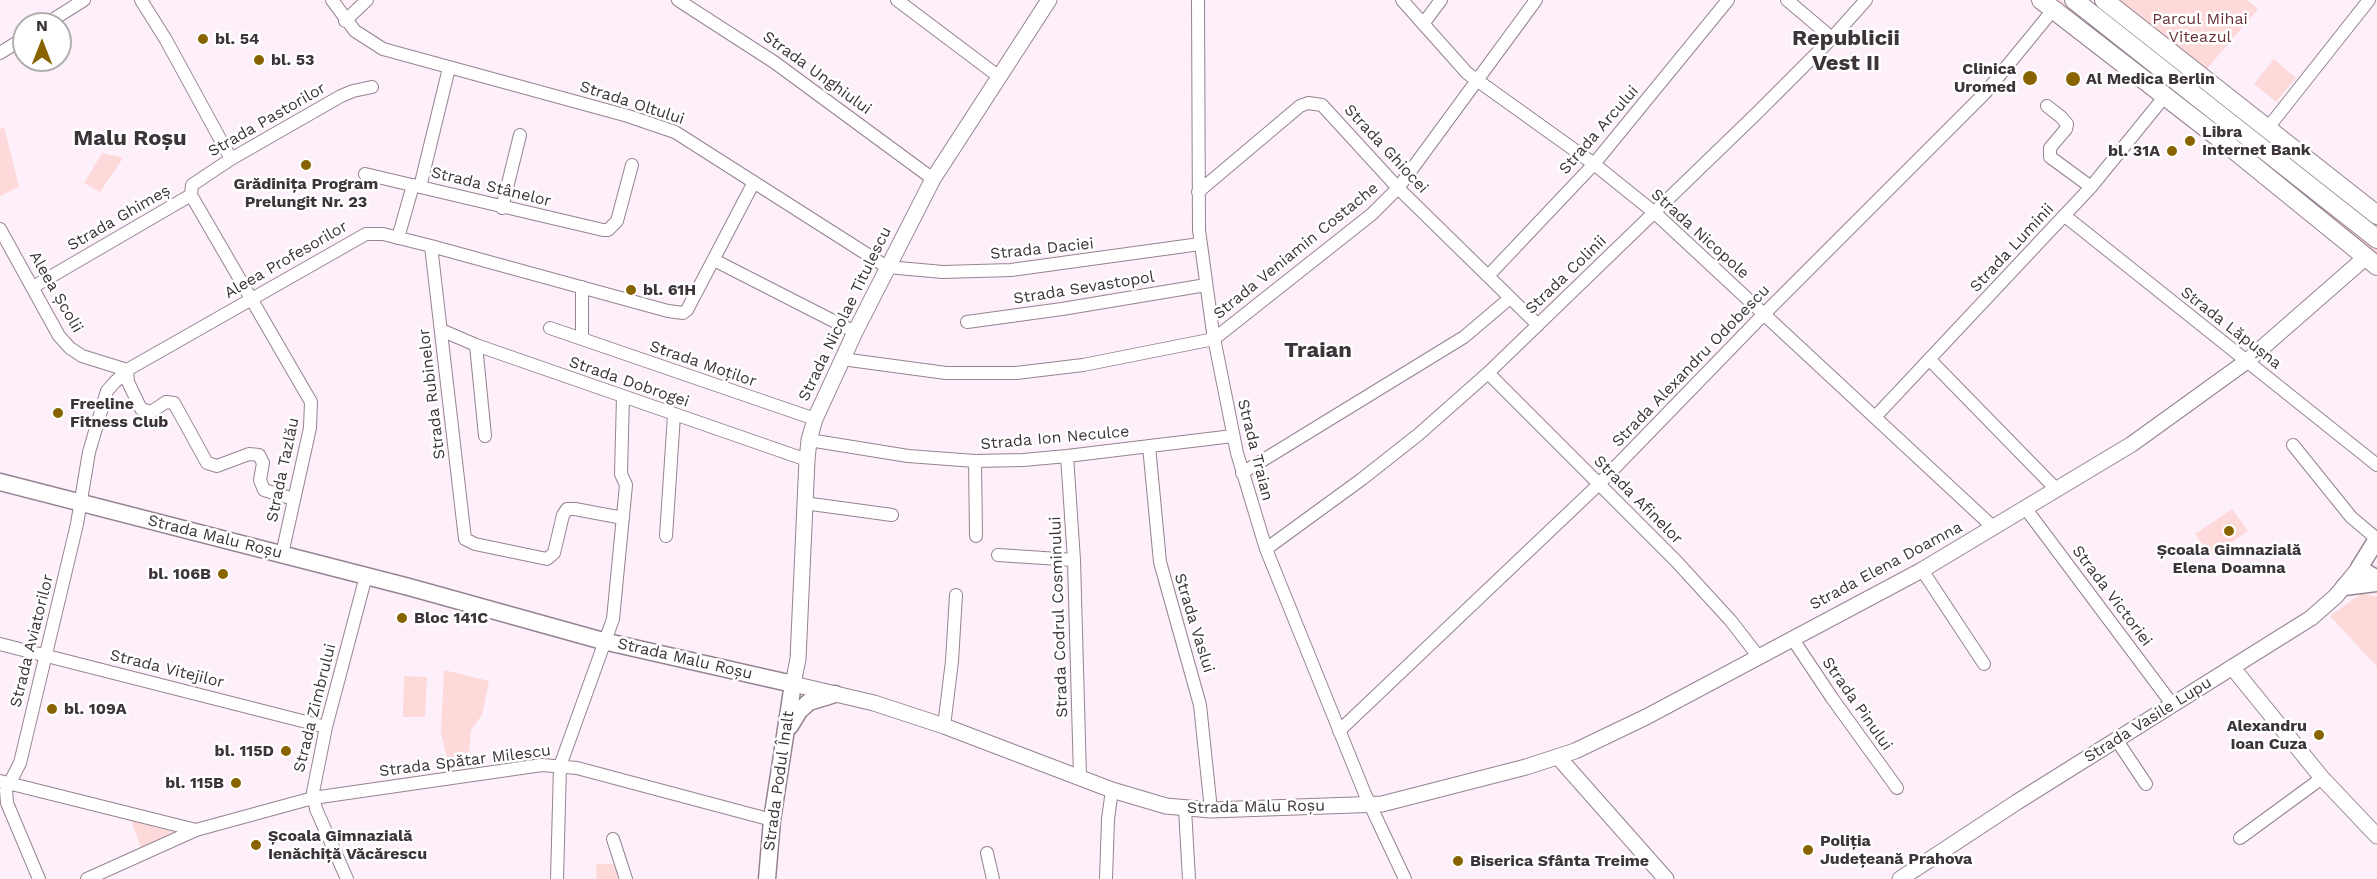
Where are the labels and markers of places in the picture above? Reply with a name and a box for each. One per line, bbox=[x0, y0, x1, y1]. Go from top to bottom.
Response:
place label: bl. 54 bbox=[215, 29, 259, 49]
marker: bl. 54 bbox=[196, 32, 210, 46]
place label: bl. 53 bbox=[271, 50, 315, 70]
marker: bl. 53 bbox=[252, 53, 266, 67]
place label: Clinica Uromed bbox=[1954, 59, 2016, 97]
marker: Clinica Uromed bbox=[2021, 69, 2039, 87]
place label: Al Medica Berlin bbox=[2086, 69, 2215, 89]
marker: Al Medica Berlin bbox=[2064, 70, 2082, 88]
place label: Libra Internet Bank bbox=[2202, 122, 2311, 160]
marker: Libra Internet Bank bbox=[2183, 134, 2197, 148]
place label: bl. 31A bbox=[2108, 141, 2160, 161]
marker: bl. 31A bbox=[2165, 144, 2179, 158]
marker: Grădinița Program Prelungit Nr. 23 bbox=[299, 158, 313, 172]
place label: Grădinița Program Prelungit Nr. 23 bbox=[234, 174, 378, 212]
place label: bl. 61H bbox=[643, 280, 696, 300]
marker: bl. 61H bbox=[624, 283, 638, 297]
place label: Freeline Fitness Club bbox=[70, 394, 168, 432]
marker: Freeline Fitness Club bbox=[51, 406, 65, 420]
marker: Școala Gimnazială Elena Doamna bbox=[2222, 524, 2236, 538]
place label: Școala Gimnazială Elena Doamna bbox=[2157, 540, 2301, 578]
place label: bl. 106B bbox=[148, 564, 211, 584]
marker: bl. 106B bbox=[216, 567, 230, 581]
place label: Bloc 141C bbox=[414, 608, 488, 628]
marker: Bloc 141C bbox=[395, 611, 409, 625]
place label: bl. 109A bbox=[64, 699, 127, 719]
marker: bl. 109A bbox=[45, 702, 59, 716]
place label: Alexandru Ioan Cuza bbox=[2227, 716, 2307, 754]
marker: Alexandru Ioan Cuza bbox=[2312, 728, 2326, 742]
place label: bl. 115D bbox=[215, 741, 274, 761]
marker: bl. 115D bbox=[279, 744, 293, 758]
place label: bl. 115B bbox=[165, 773, 224, 793]
marker: bl. 115B bbox=[229, 776, 243, 790]
place label: Școala Gimnazială Ienăchiță Văcărescu bbox=[268, 826, 427, 864]
place label: Poliția Județeană Prahova bbox=[1820, 831, 1972, 869]
marker: Școala Gimnazială Ienăchiță Văcărescu bbox=[249, 838, 263, 852]
marker: Poliția Județeană Prahova bbox=[1801, 843, 1815, 857]
place label: Biserica Sfânta Treime bbox=[1470, 851, 1649, 871]
marker: Biserica Sfânta Treime bbox=[1451, 854, 1465, 868]

